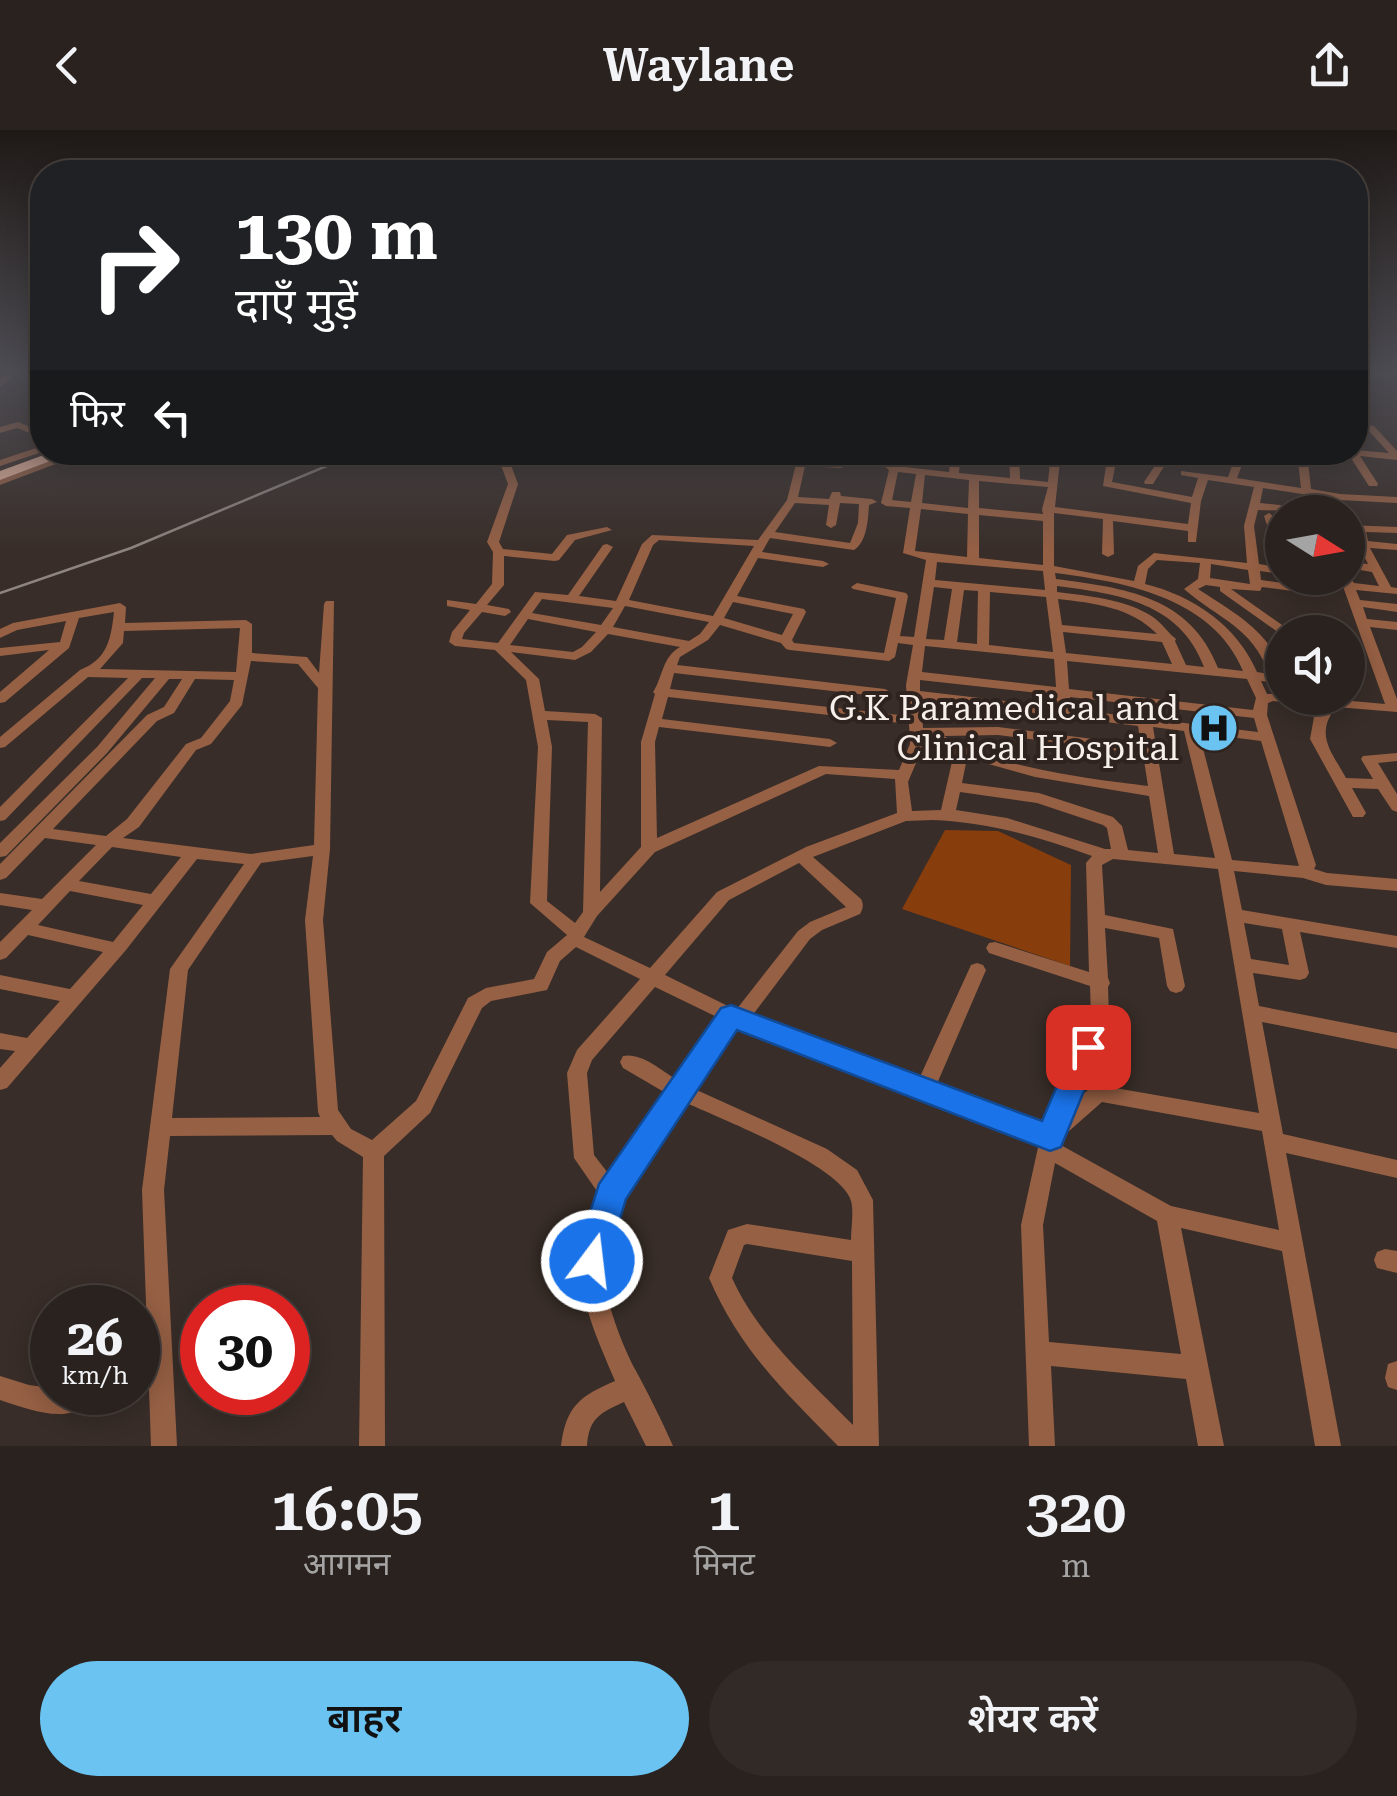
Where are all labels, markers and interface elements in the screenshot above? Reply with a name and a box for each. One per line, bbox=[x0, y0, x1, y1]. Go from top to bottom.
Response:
icon: back bbox=[40, 38, 95, 93]
icon: share bbox=[1302, 38, 1357, 93]
text: Waylane bbox=[603, 39, 794, 92]
text: 130 m bbox=[235, 194, 438, 276]
icon: right bbox=[70, 200, 200, 330]
text: दाएँ मुड़ें bbox=[235, 278, 358, 331]
icon: left bbox=[145, 390, 200, 445]
text: फिर bbox=[70, 392, 125, 436]
north arrow bbox=[1265, 495, 1365, 595]
map controls bbox=[1265, 495, 1365, 715]
button: sound bbox=[1265, 615, 1365, 715]
place label: G.K Paramedical and Clinical Hospital bbox=[829, 688, 1179, 769]
hospital icon: G.K Paramedical and Clinical Hospital bbox=[1188, 702, 1240, 754]
pin bbox=[1046, 1005, 1131, 1090]
icon: arrive bbox=[1061, 1020, 1116, 1075]
position arrow bbox=[540, 1209, 644, 1313]
speed limit sign: 30 bbox=[180, 1285, 310, 1415]
text: 26 bbox=[67, 1309, 123, 1367]
text: km/h bbox=[62, 1361, 128, 1390]
text: 16:05 bbox=[271, 1474, 423, 1545]
text: 1 bbox=[707, 1474, 741, 1545]
text: 320 bbox=[1025, 1476, 1126, 1547]
text: आगमन bbox=[303, 1545, 391, 1583]
text: मिनट bbox=[693, 1545, 755, 1583]
text: m bbox=[1061, 1547, 1090, 1585]
button: बाहर bbox=[40, 1661, 689, 1776]
button: शेयर करें bbox=[709, 1661, 1357, 1776]

